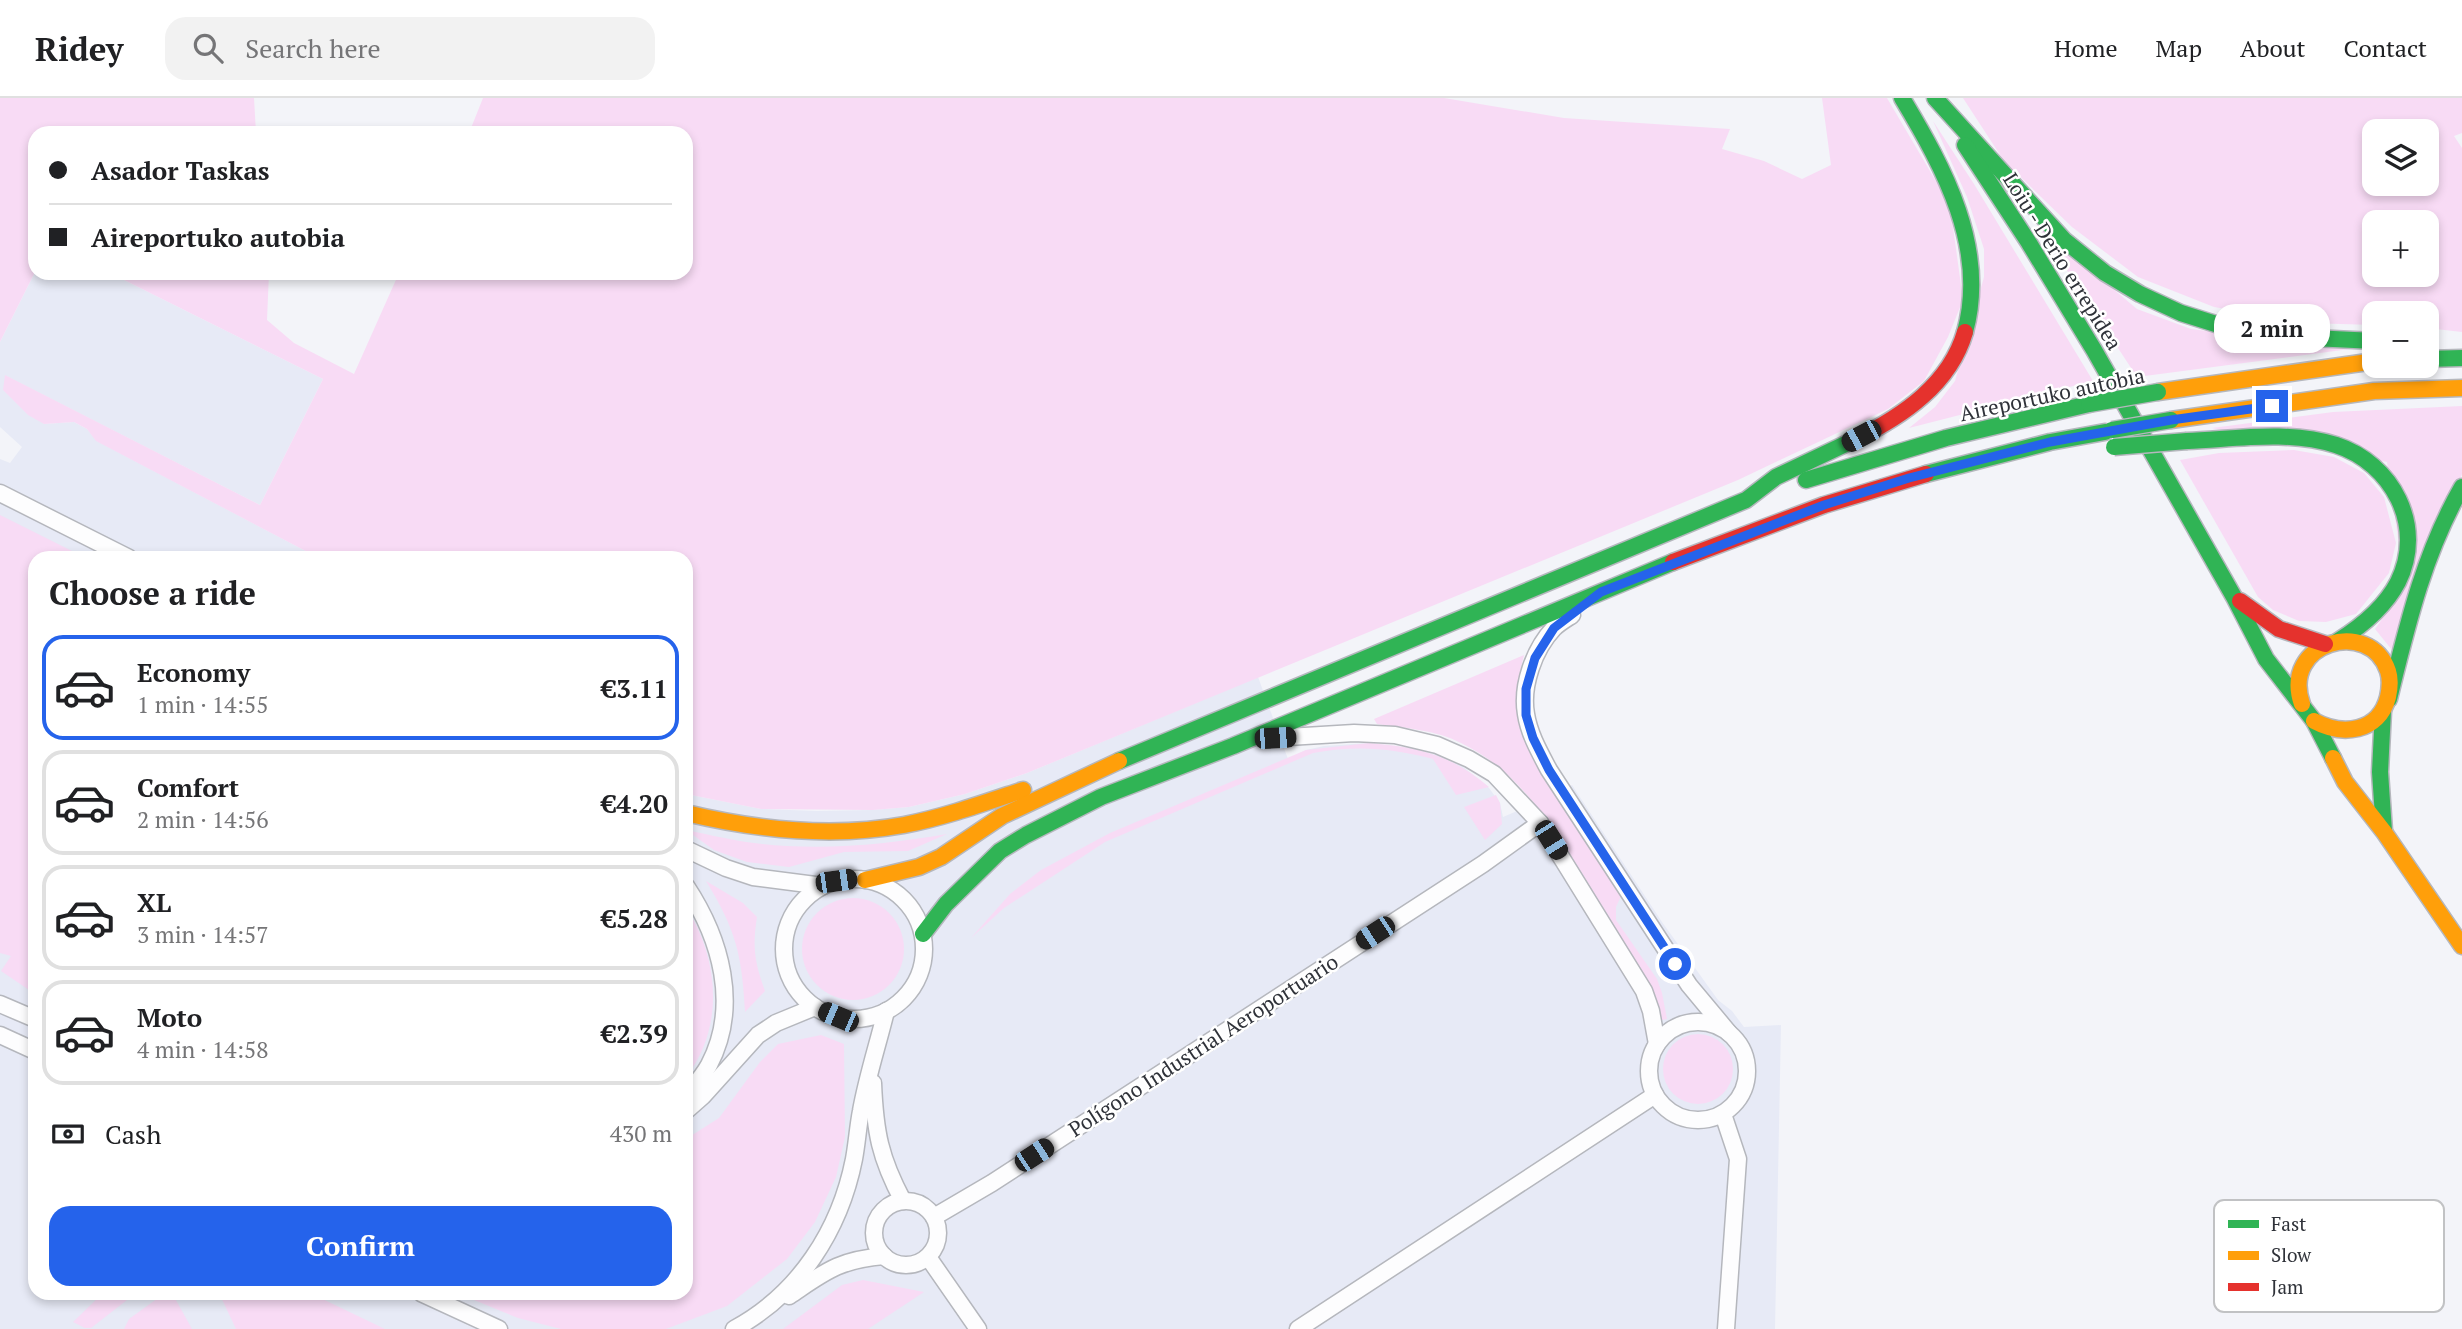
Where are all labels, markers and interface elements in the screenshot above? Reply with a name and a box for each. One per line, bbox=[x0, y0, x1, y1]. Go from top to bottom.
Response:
search box bbox=[165, 17, 655, 80]
text: Ridey bbox=[35, 27, 123, 70]
icon: search bbox=[189, 29, 227, 67]
text: Search here bbox=[245, 31, 381, 65]
text: Home bbox=[2054, 32, 2118, 64]
text: Map bbox=[2156, 32, 2202, 64]
text: About bbox=[2240, 32, 2306, 64]
text: Contact bbox=[2344, 32, 2427, 64]
map controls bbox=[2362, 119, 2439, 378]
button: layers bbox=[2362, 119, 2439, 196]
text: Asador Taskas bbox=[91, 153, 270, 187]
street label: Loiu - Derio errepidea bbox=[1997, 167, 2129, 355]
button: + bbox=[2362, 210, 2439, 287]
text: Aireportuko autobia bbox=[91, 220, 345, 254]
button: − bbox=[2362, 301, 2439, 378]
callout: 2 min bbox=[2214, 304, 2330, 354]
text: 2 min bbox=[2241, 313, 2303, 344]
street label: Aireportuko autobia bbox=[1957, 361, 2147, 427]
route end bbox=[2256, 390, 2288, 422]
car bbox=[1838, 417, 1885, 455]
text: Choose a ride bbox=[49, 572, 256, 614]
text: Economy bbox=[137, 655, 250, 689]
icon: car bbox=[53, 656, 116, 719]
text: €3.11 bbox=[602, 671, 668, 705]
text: 1 min · 14:55 bbox=[137, 689, 269, 720]
car bbox=[1254, 726, 1297, 750]
text: Comfort bbox=[137, 770, 239, 804]
icon: car bbox=[53, 771, 116, 834]
text: €4.20 bbox=[602, 786, 668, 820]
text: 2 min · 14:56 bbox=[137, 804, 269, 835]
car bbox=[1531, 817, 1572, 863]
car bbox=[814, 868, 859, 894]
text: XL bbox=[137, 885, 171, 919]
icon: car bbox=[53, 886, 116, 949]
text: €5.28 bbox=[602, 901, 668, 935]
car bbox=[1352, 913, 1399, 953]
text: 3 min · 14:57 bbox=[137, 919, 269, 950]
street label: Polígono Industrial Aeroportuario bbox=[1063, 947, 1343, 1143]
route start bbox=[1659, 948, 1691, 980]
car bbox=[815, 999, 862, 1035]
text: Moto bbox=[137, 1000, 202, 1034]
icon: car bbox=[53, 1001, 116, 1064]
text: €2.39 bbox=[602, 1016, 668, 1050]
text: 4 min · 14:58 bbox=[137, 1034, 269, 1065]
icon: cash bbox=[49, 1115, 87, 1153]
text: Cash bbox=[105, 1117, 161, 1151]
text: 430 m bbox=[610, 1118, 672, 1149]
car bbox=[1011, 1135, 1058, 1175]
legend bbox=[2214, 1200, 2444, 1312]
button: Confirm bbox=[49, 1206, 672, 1286]
text: Fast bbox=[2271, 1211, 2306, 1236]
text: Slow bbox=[2271, 1242, 2312, 1267]
text: Jam bbox=[2271, 1274, 2304, 1299]

